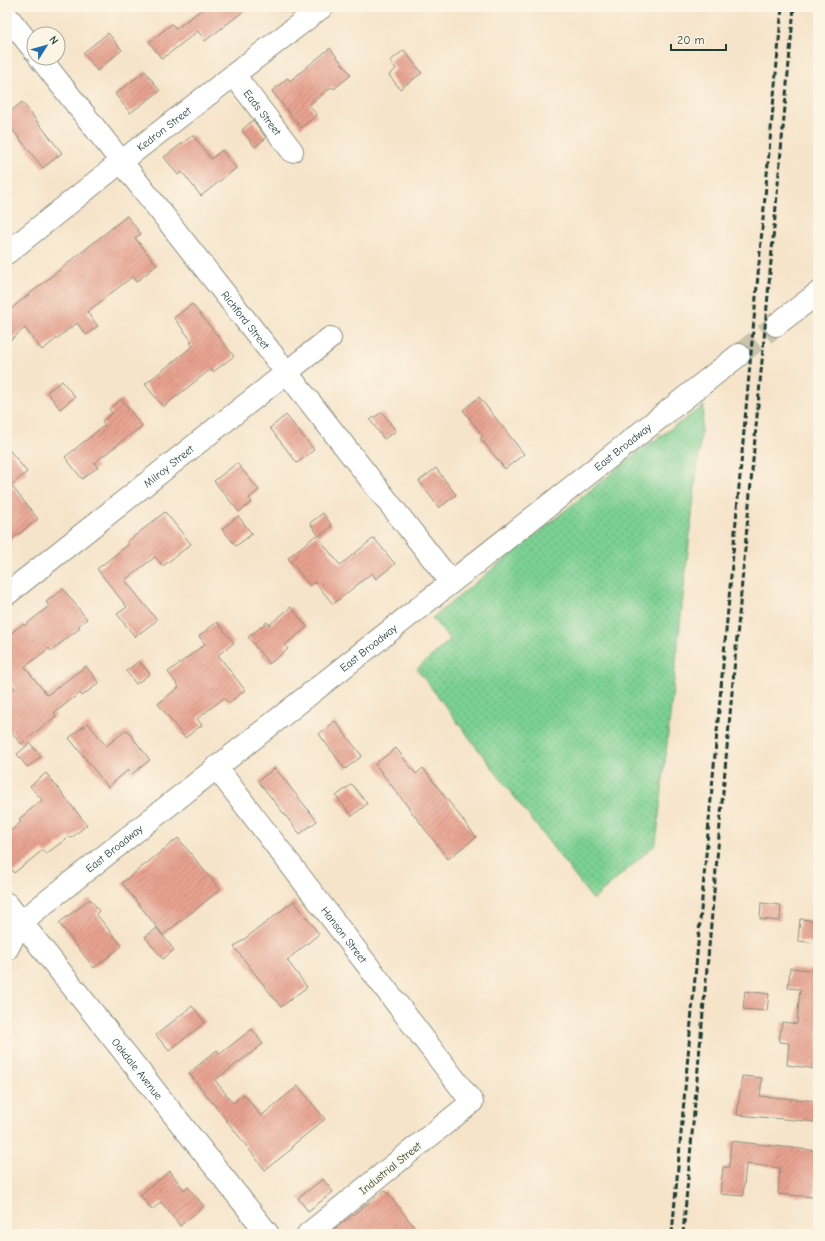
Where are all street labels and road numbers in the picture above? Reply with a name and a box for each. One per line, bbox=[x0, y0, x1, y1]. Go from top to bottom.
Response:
street label: Eads Street bbox=[241, 87, 284, 139]
street label: Kedron Street bbox=[134, 104, 194, 154]
street label: Richford Street bbox=[218, 289, 272, 353]
street label: East Broadway bbox=[592, 421, 654, 474]
street label: Milroy Street bbox=[141, 442, 197, 490]
street label: East Broadway bbox=[337, 622, 400, 675]
street label: East Broadway bbox=[83, 822, 146, 875]
street label: Hanson Street bbox=[318, 904, 370, 966]
street label: Oakdale Avenue bbox=[109, 1036, 165, 1103]
street label: Industrial Street bbox=[357, 1139, 424, 1197]

